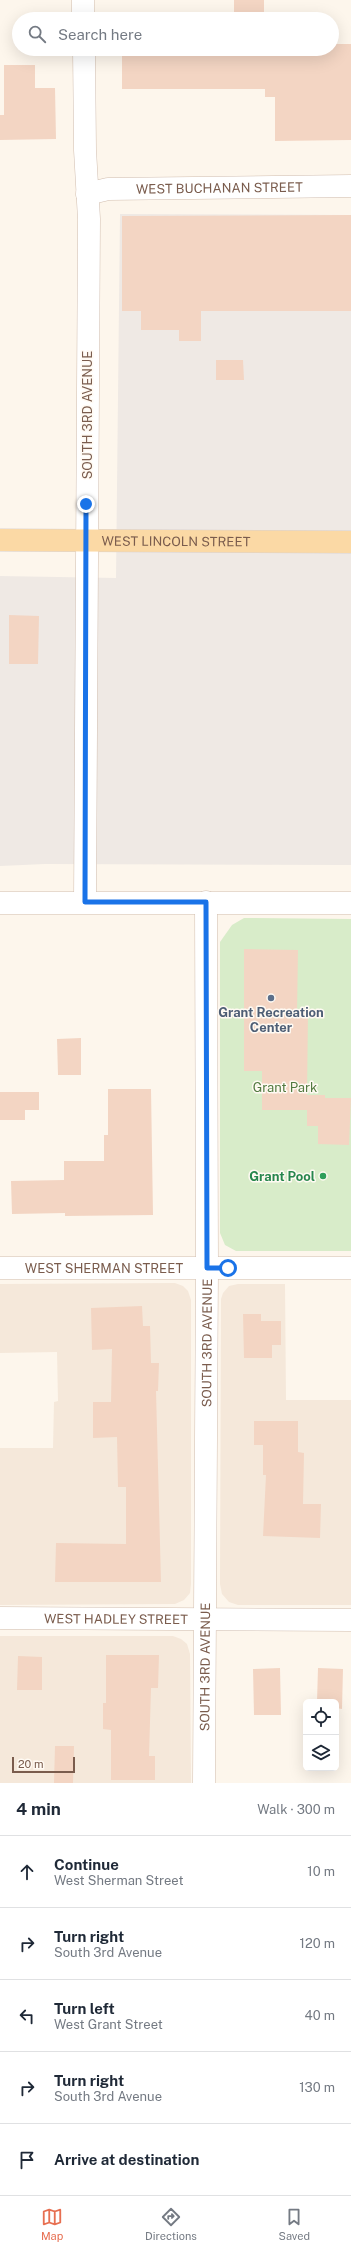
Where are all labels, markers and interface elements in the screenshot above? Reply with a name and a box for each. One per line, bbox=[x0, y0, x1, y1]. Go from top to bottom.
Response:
search box bbox=[12, 12, 339, 56]
icon: search bbox=[26, 23, 48, 45]
text: Search here bbox=[58, 26, 142, 43]
street label: WEST BUCHANAN STREET bbox=[136, 179, 303, 196]
street label: SOUTH 3RD AVENUE bbox=[80, 351, 95, 479]
route end bbox=[77, 495, 95, 513]
street label: WEST LINCOLN STREET bbox=[101, 533, 251, 549]
marker: Grant Recreation Center bbox=[266, 993, 276, 1003]
place label: Grant Recreation Center bbox=[218, 1005, 324, 1035]
park label: Grant Park bbox=[253, 1080, 317, 1095]
place label: Grant Pool bbox=[249, 1169, 315, 1184]
marker: Grant Pool bbox=[318, 1171, 328, 1181]
route start bbox=[219, 1259, 237, 1277]
street label: WEST SHERMAN STREET bbox=[25, 1261, 184, 1276]
street label: SOUTH 3RD AVENUE bbox=[199, 1279, 214, 1407]
street label: SOUTH 3RD AVENUE bbox=[197, 1603, 213, 1731]
street label: WEST HADLEY STREET bbox=[44, 1611, 188, 1627]
map controls bbox=[303, 1699, 339, 1771]
button: locate bbox=[303, 1699, 339, 1735]
button: layers bbox=[303, 1735, 339, 1771]
scale bar bbox=[12, 1755, 75, 1774]
text: 20 m bbox=[18, 1758, 43, 1770]
text: 4 min bbox=[16, 1799, 61, 1819]
text: Walk · 300 m bbox=[257, 1802, 335, 1817]
text: Continue bbox=[54, 1856, 119, 1873]
icon: ahead bbox=[16, 1861, 38, 1883]
text: 10 m bbox=[307, 1864, 335, 1879]
text: West Sherman Street bbox=[54, 1873, 183, 1888]
text: Turn right bbox=[54, 1928, 124, 1945]
icon: right bbox=[16, 1933, 38, 1955]
text: 120 m bbox=[300, 1936, 335, 1951]
text: South 3rd Avenue bbox=[54, 1945, 162, 1960]
text: Turn left bbox=[54, 2000, 115, 2017]
icon: left bbox=[16, 2005, 38, 2027]
text: 40 m bbox=[304, 2008, 335, 2023]
text: West Grant Street bbox=[54, 2017, 163, 2032]
text: Turn right bbox=[54, 2072, 124, 2089]
icon: right bbox=[16, 2077, 38, 2099]
text: 130 m bbox=[299, 2080, 335, 2095]
text: South 3rd Avenue bbox=[54, 2089, 162, 2104]
icon: arrive bbox=[16, 2149, 38, 2171]
text: Arrive at destination bbox=[54, 2151, 199, 2168]
tab: Map bbox=[41, 2206, 63, 2242]
tab: Directions bbox=[145, 2206, 197, 2242]
tab: Saved bbox=[279, 2206, 310, 2242]

